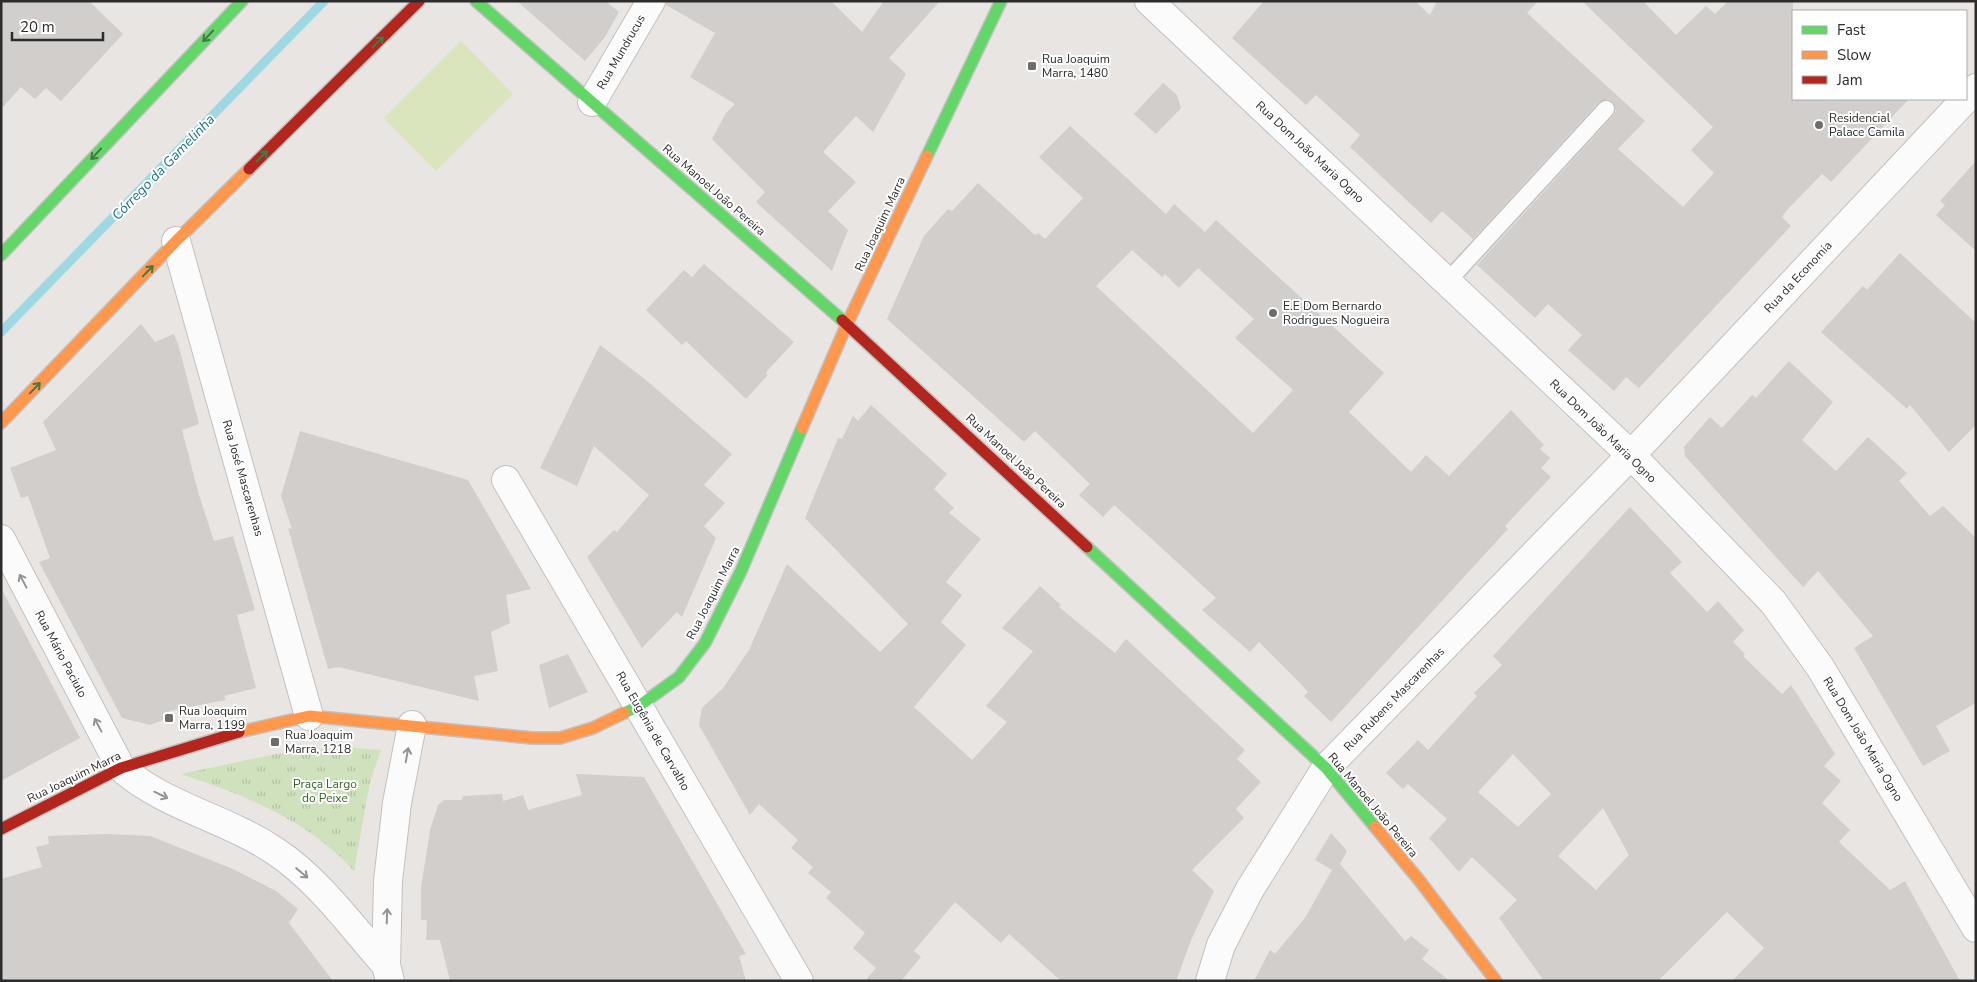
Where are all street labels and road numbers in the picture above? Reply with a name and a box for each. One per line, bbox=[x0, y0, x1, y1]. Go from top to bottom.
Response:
street label: Rua Mundrucus bbox=[593, 11, 649, 92]
street label: Rua Dom João Maria Ogno bbox=[1252, 97, 1368, 207]
street label: Rua Manoel João Pereira bbox=[659, 141, 769, 239]
street label: Rua Joaquim Marra bbox=[851, 174, 909, 274]
street label: Rua da Economia bbox=[1761, 238, 1835, 316]
street label: Rua Dom João Maria Ogno bbox=[1546, 376, 1660, 487]
street label: Rua Manoel João Pereira bbox=[962, 410, 1070, 512]
street label: Rua José Mascarenhas bbox=[219, 418, 267, 538]
street label: Rua Joaquim Marra bbox=[683, 544, 743, 642]
street label: Rua Mário Paciulo bbox=[31, 608, 91, 701]
street label: Rua Rubens Mascarenhas bbox=[1340, 643, 1448, 754]
street label: Rua Eugênia de Carvalho bbox=[612, 668, 694, 794]
street label: Rua Dom João Maria Ogno bbox=[1819, 674, 1907, 805]
street label: Rua Joaquim Marra bbox=[24, 747, 124, 807]
street label: Rua Manoel João Pereira bbox=[1325, 749, 1421, 861]

